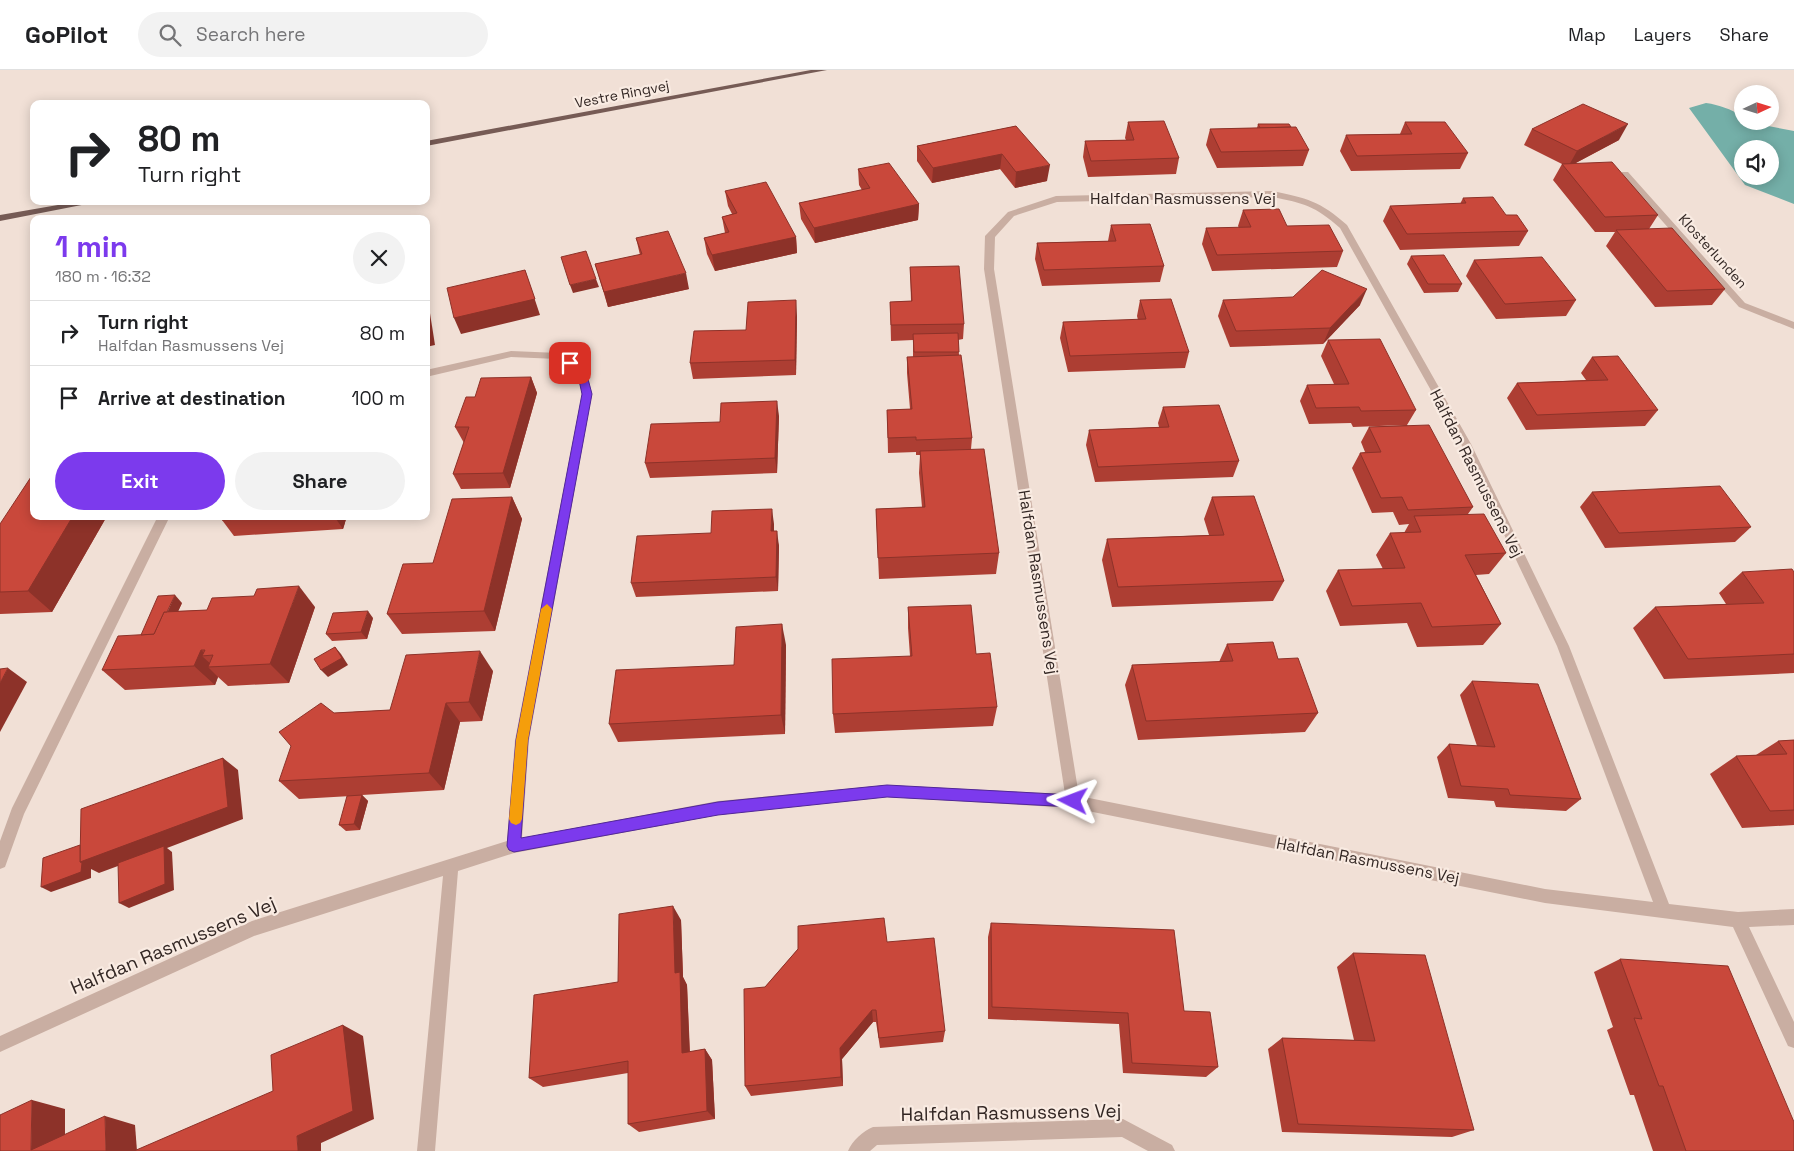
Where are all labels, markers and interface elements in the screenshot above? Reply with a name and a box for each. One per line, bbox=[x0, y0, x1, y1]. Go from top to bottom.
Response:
search box bbox=[138, 12, 488, 57]
text: GoPilot bbox=[25, 19, 108, 50]
icon: search bbox=[156, 21, 184, 49]
text: Search here bbox=[196, 22, 306, 47]
text: Map bbox=[1568, 23, 1606, 46]
text: Layers bbox=[1634, 23, 1691, 46]
text: Share bbox=[1719, 23, 1769, 46]
street label: Vestre Ringvej bbox=[573, 76, 671, 112]
north arrow bbox=[1734, 85, 1779, 130]
map controls bbox=[1734, 85, 1779, 185]
text: 80 m bbox=[138, 117, 220, 161]
icon: right bbox=[55, 120, 120, 185]
button: sound bbox=[1734, 140, 1779, 185]
text: Turn right bbox=[138, 160, 241, 188]
street label: Halfdan Rasmussens Vej bbox=[1090, 188, 1276, 209]
street label: Klosterlunden bbox=[1675, 210, 1751, 292]
text: 1 min bbox=[55, 227, 128, 266]
button: close bbox=[353, 232, 405, 284]
text: 180 m · 16:32 bbox=[55, 266, 151, 287]
text: Turn right bbox=[98, 310, 188, 335]
icon: right bbox=[55, 319, 83, 347]
text: 80 m bbox=[360, 321, 405, 346]
text: Halfdan Rasmussens Vej bbox=[98, 335, 284, 356]
pin bbox=[549, 342, 591, 384]
icon: arrive bbox=[556, 349, 584, 377]
icon: arrive bbox=[55, 384, 83, 412]
text: Arrive at destination bbox=[98, 386, 286, 411]
text: 100 m bbox=[351, 386, 405, 411]
street label: Halfdan Rasmussens Vej bbox=[1425, 386, 1528, 561]
button: Exit bbox=[55, 452, 225, 510]
button: Share bbox=[235, 452, 405, 510]
street label: Halfdan Rasmussens Vej bbox=[1014, 489, 1063, 676]
position arrow bbox=[1046, 774, 1098, 826]
street label: Halfdan Rasmussens Vej bbox=[1275, 832, 1461, 889]
street label: Halfdan Rasmussens Vej bbox=[67, 891, 280, 1000]
street label: Halfdan Rasmussens Vej bbox=[900, 1098, 1122, 1127]

